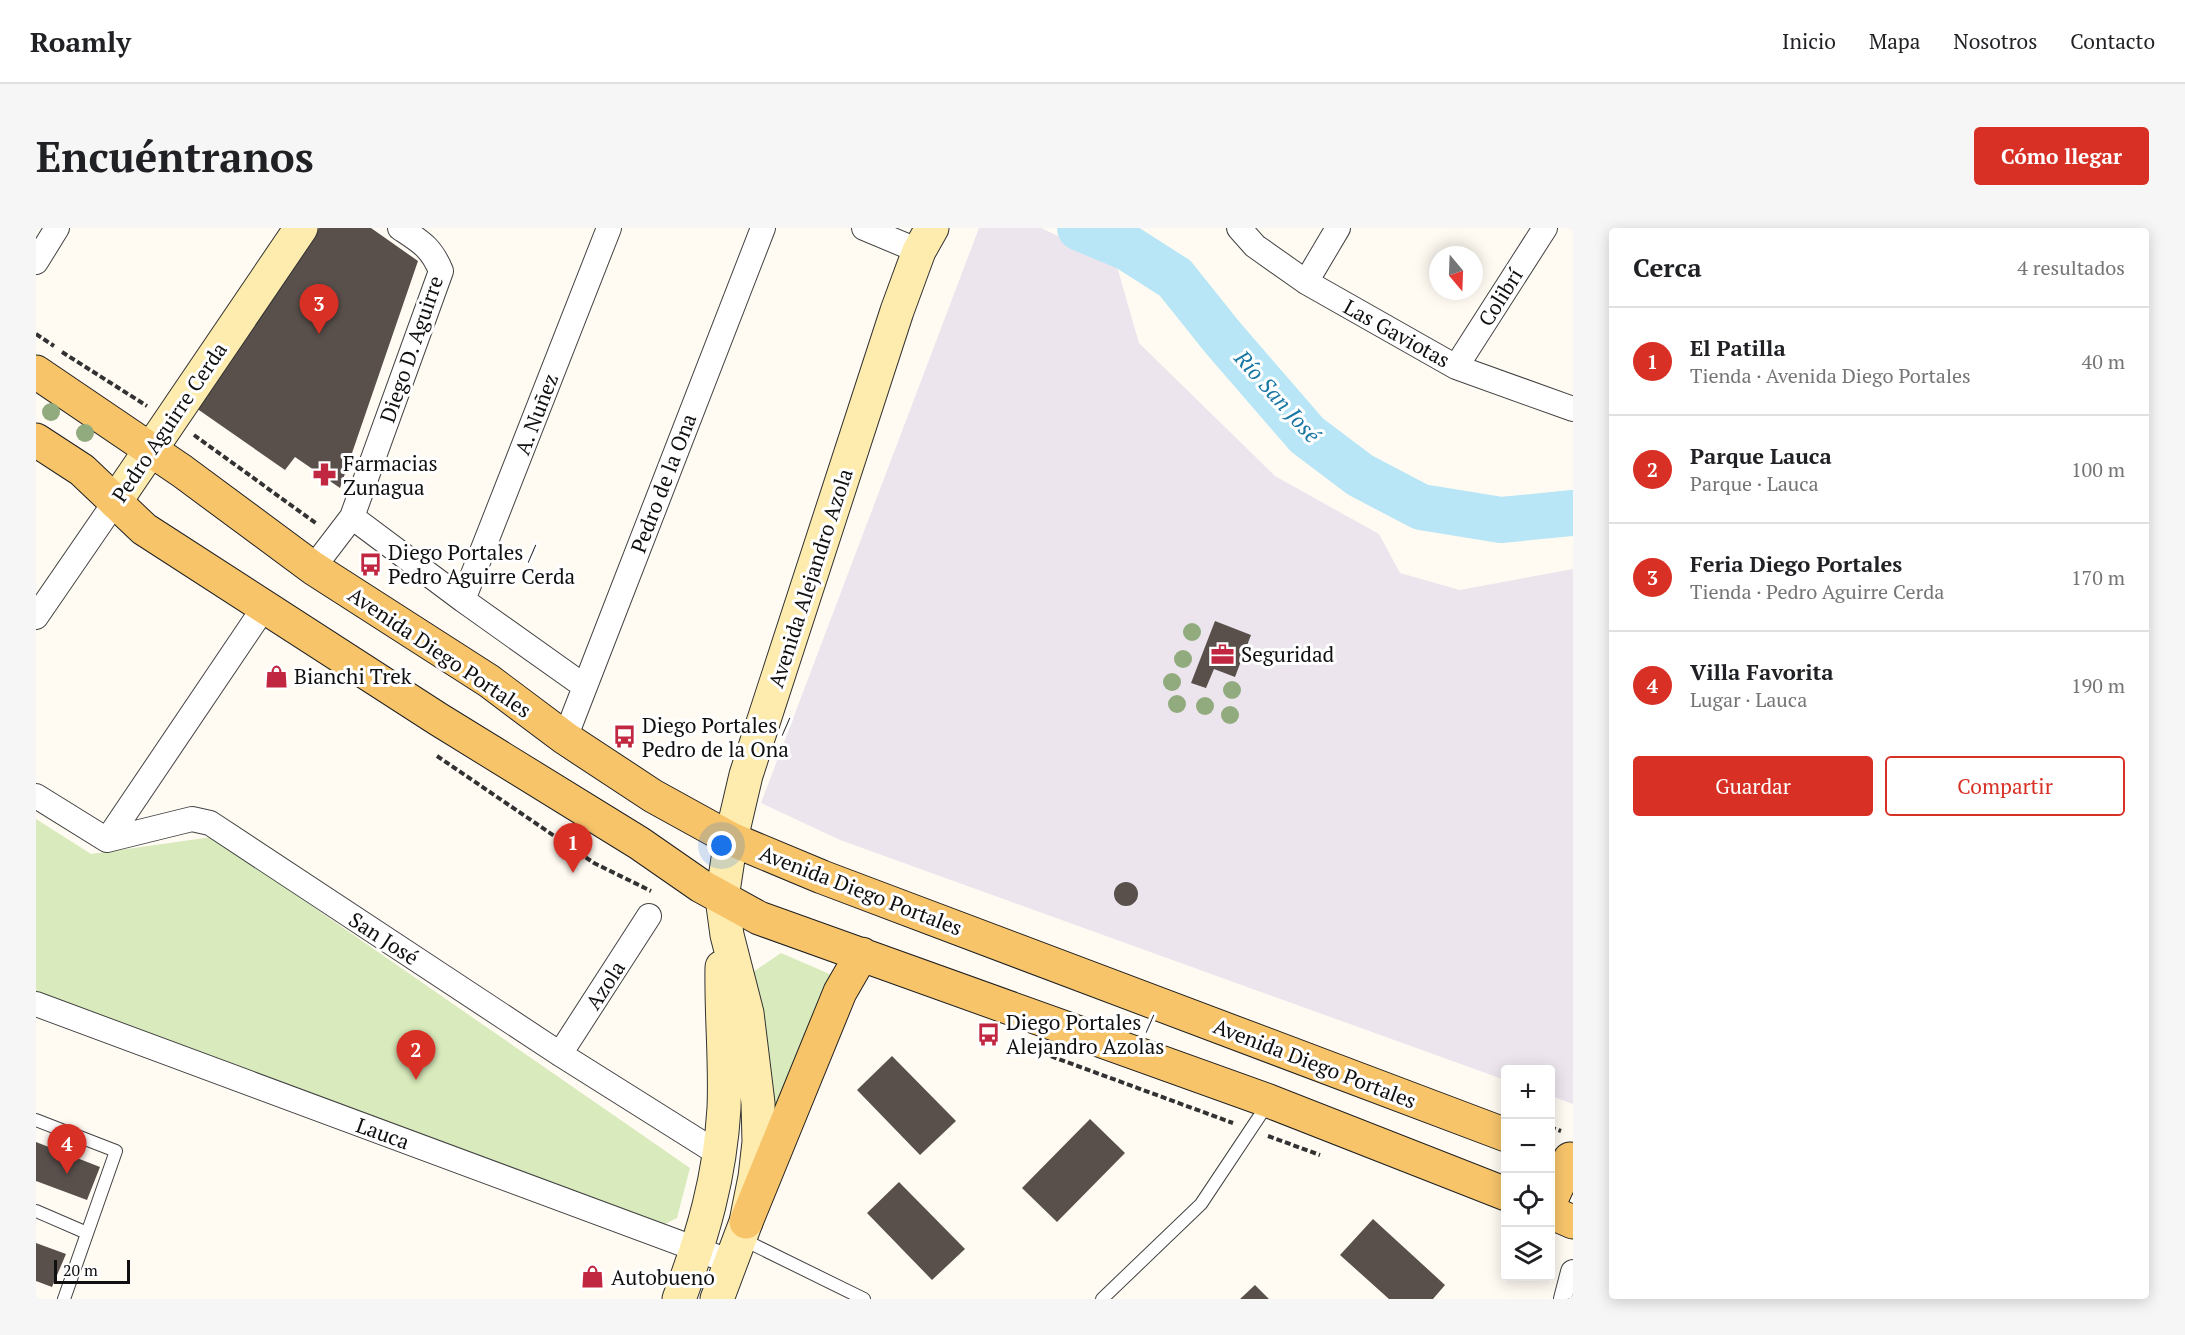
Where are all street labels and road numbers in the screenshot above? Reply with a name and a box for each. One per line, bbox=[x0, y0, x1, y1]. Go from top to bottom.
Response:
street label: Colibrí bbox=[1471, 262, 1529, 331]
street label: Diego D. Aguirre bbox=[373, 272, 449, 426]
street label: Las Gaviotas bbox=[1339, 292, 1455, 374]
street label: Pedro Aguirre Cerda bbox=[105, 336, 233, 507]
street label: A. Nuñez bbox=[508, 369, 564, 459]
street label: Pedro de la Ona bbox=[624, 409, 703, 557]
street label: Avenida Alejandro Azola bbox=[761, 465, 859, 691]
street label: Avenida Diego Portales bbox=[343, 580, 537, 724]
street label: Avenida Diego Portales bbox=[755, 838, 967, 942]
street label: San José bbox=[344, 905, 424, 971]
street label: Azola bbox=[579, 955, 631, 1015]
street label: Avenida Diego Portales bbox=[1209, 1011, 1421, 1115]
street label: Lauca bbox=[353, 1111, 414, 1156]

